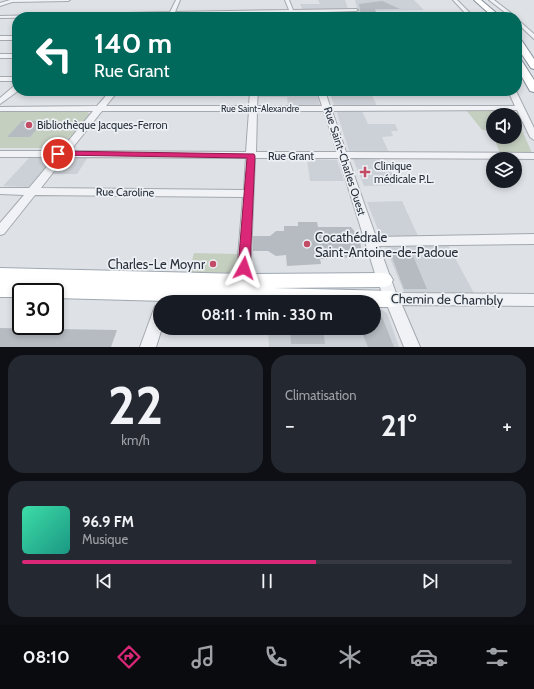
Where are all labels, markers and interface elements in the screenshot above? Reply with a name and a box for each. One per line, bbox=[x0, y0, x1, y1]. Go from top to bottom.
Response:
text: 140 m bbox=[94, 26, 172, 60]
icon: left bbox=[28, 28, 80, 80]
text: Rue Grant bbox=[94, 60, 170, 82]
street label: Rue Saint-Alexandre bbox=[221, 103, 299, 114]
street label: Rue Saint-Charles Ouest bbox=[321, 105, 369, 217]
map controls bbox=[486, 108, 522, 188]
button: sound bbox=[486, 108, 522, 144]
place label: Bibliothèque Jacques-Ferron bbox=[37, 118, 168, 132]
marker: Bibliothèque Jacques-Ferron bbox=[24, 120, 34, 130]
pin bbox=[41, 137, 75, 171]
icon: arrive bbox=[47, 143, 69, 165]
street label: Rue Grant bbox=[268, 149, 314, 163]
button: layers bbox=[486, 152, 522, 188]
place label: Clinique médicale P.L. bbox=[374, 159, 434, 186]
marker: Clinique médicale P.L. bbox=[359, 166, 371, 178]
street label: Rue Caroline bbox=[96, 184, 155, 200]
place label: Cocathédrale Saint-Antoine-de-Padoue bbox=[315, 229, 459, 260]
marker: Cocathédrale Saint-Antoine-de-Padoue bbox=[302, 239, 312, 249]
position arrow bbox=[223, 247, 265, 289]
place label: Charles-Le Moynr bbox=[108, 256, 206, 272]
marker: Charles-Le Moynr bbox=[208, 259, 218, 269]
speed limit sign: 30 bbox=[12, 283, 64, 335]
street label: Chemin de Chambly bbox=[391, 290, 504, 308]
text: 08:11 · 1 min · 330 m bbox=[201, 306, 333, 324]
text: 22 bbox=[108, 374, 163, 437]
text: Climatisation bbox=[285, 387, 357, 403]
text: 21° bbox=[381, 407, 416, 444]
text: − bbox=[285, 412, 295, 439]
text: + bbox=[502, 412, 512, 439]
text: km/h bbox=[121, 432, 150, 448]
text: 96.9 FM bbox=[82, 513, 134, 531]
text: Musique bbox=[82, 531, 128, 547]
icon: previous bbox=[93, 570, 115, 592]
icon: pause bbox=[256, 570, 278, 592]
icon: next bbox=[419, 570, 441, 592]
icon: directions bbox=[115, 643, 143, 671]
icon: music bbox=[189, 643, 217, 671]
icon: phone bbox=[262, 643, 290, 671]
icon: climate bbox=[336, 643, 364, 671]
icon: car bbox=[410, 643, 438, 671]
icon: filters bbox=[483, 643, 511, 671]
text: 08:10 bbox=[23, 646, 70, 668]

